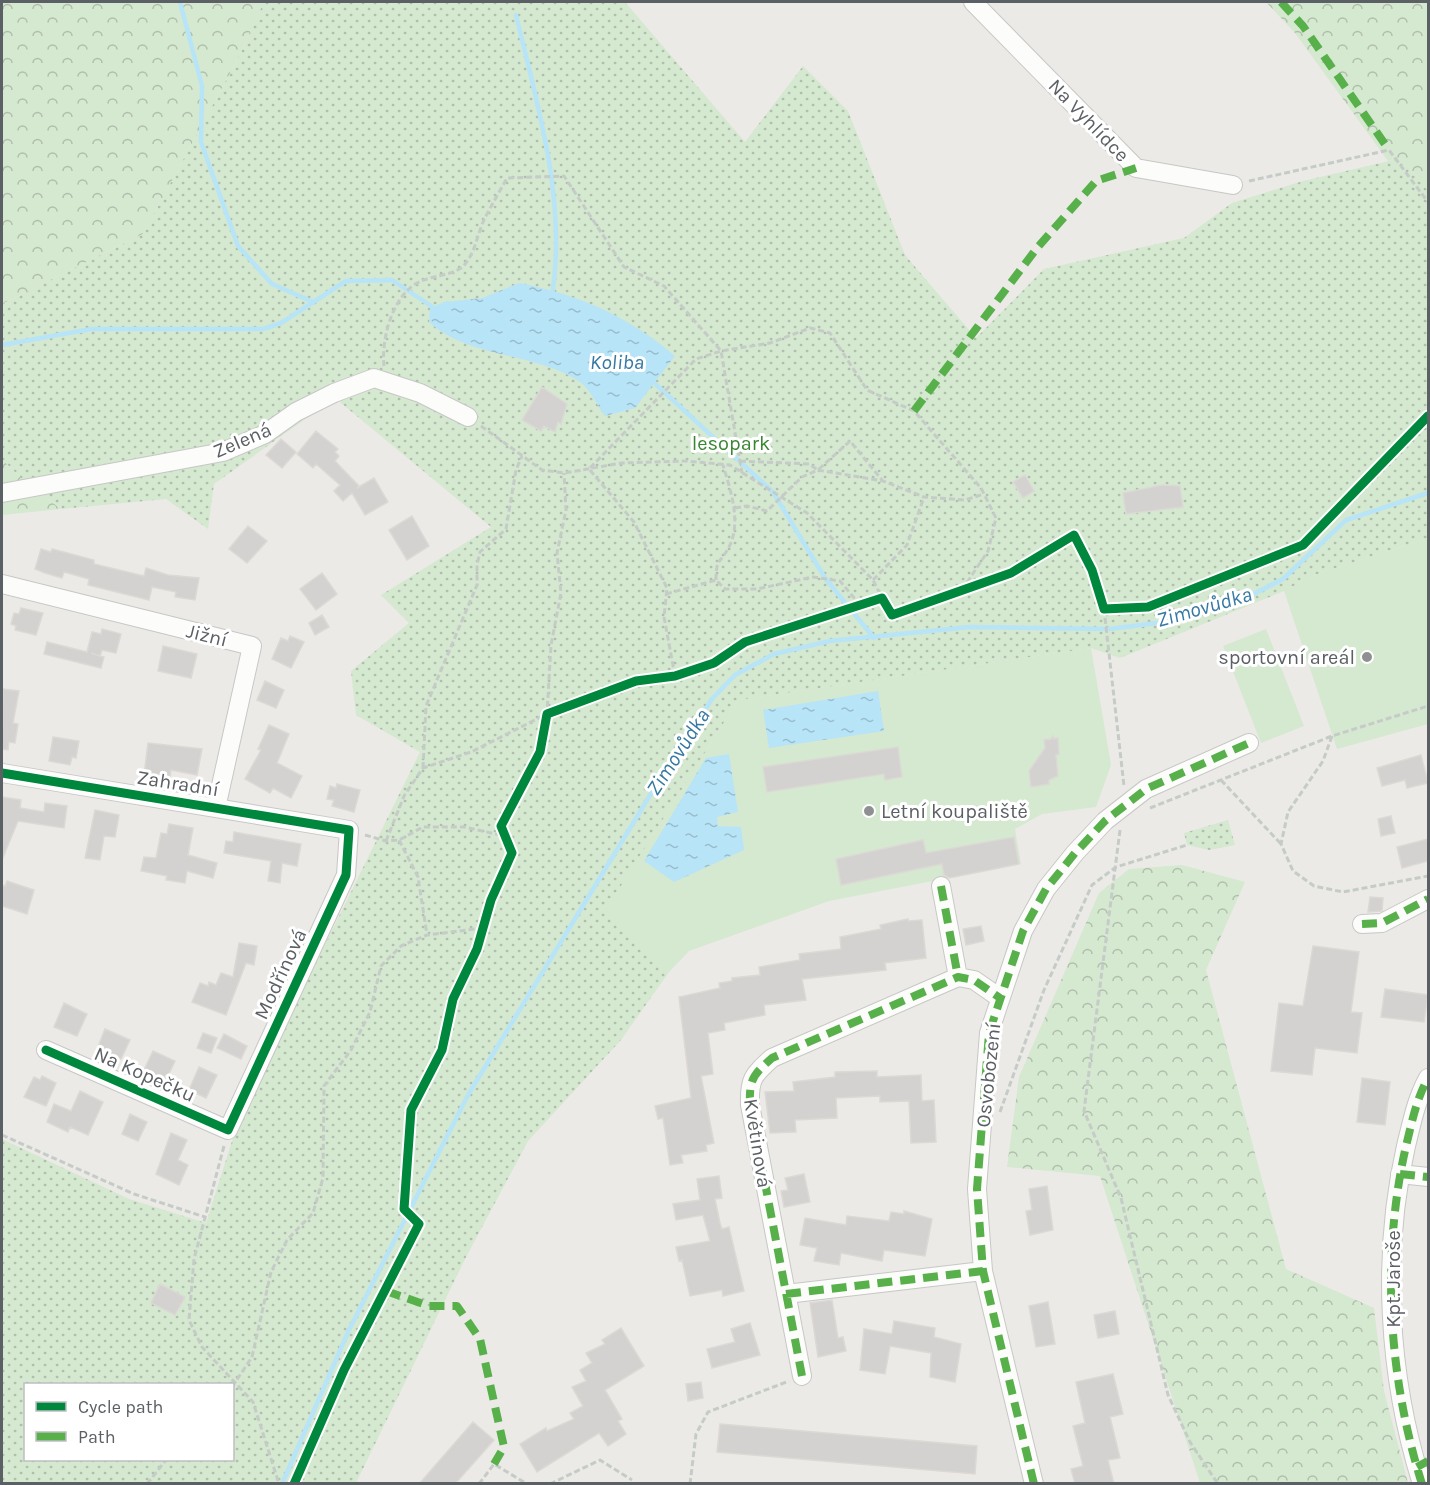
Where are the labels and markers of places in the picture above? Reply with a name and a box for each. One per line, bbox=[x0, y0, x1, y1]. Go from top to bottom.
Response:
place label: sportovní areál bbox=[1218, 646, 1355, 669]
marker: sportovní areál bbox=[1360, 650, 1374, 664]
place label: Letní koupaliště bbox=[881, 800, 1028, 823]
marker: Letní koupaliště bbox=[862, 804, 876, 818]

